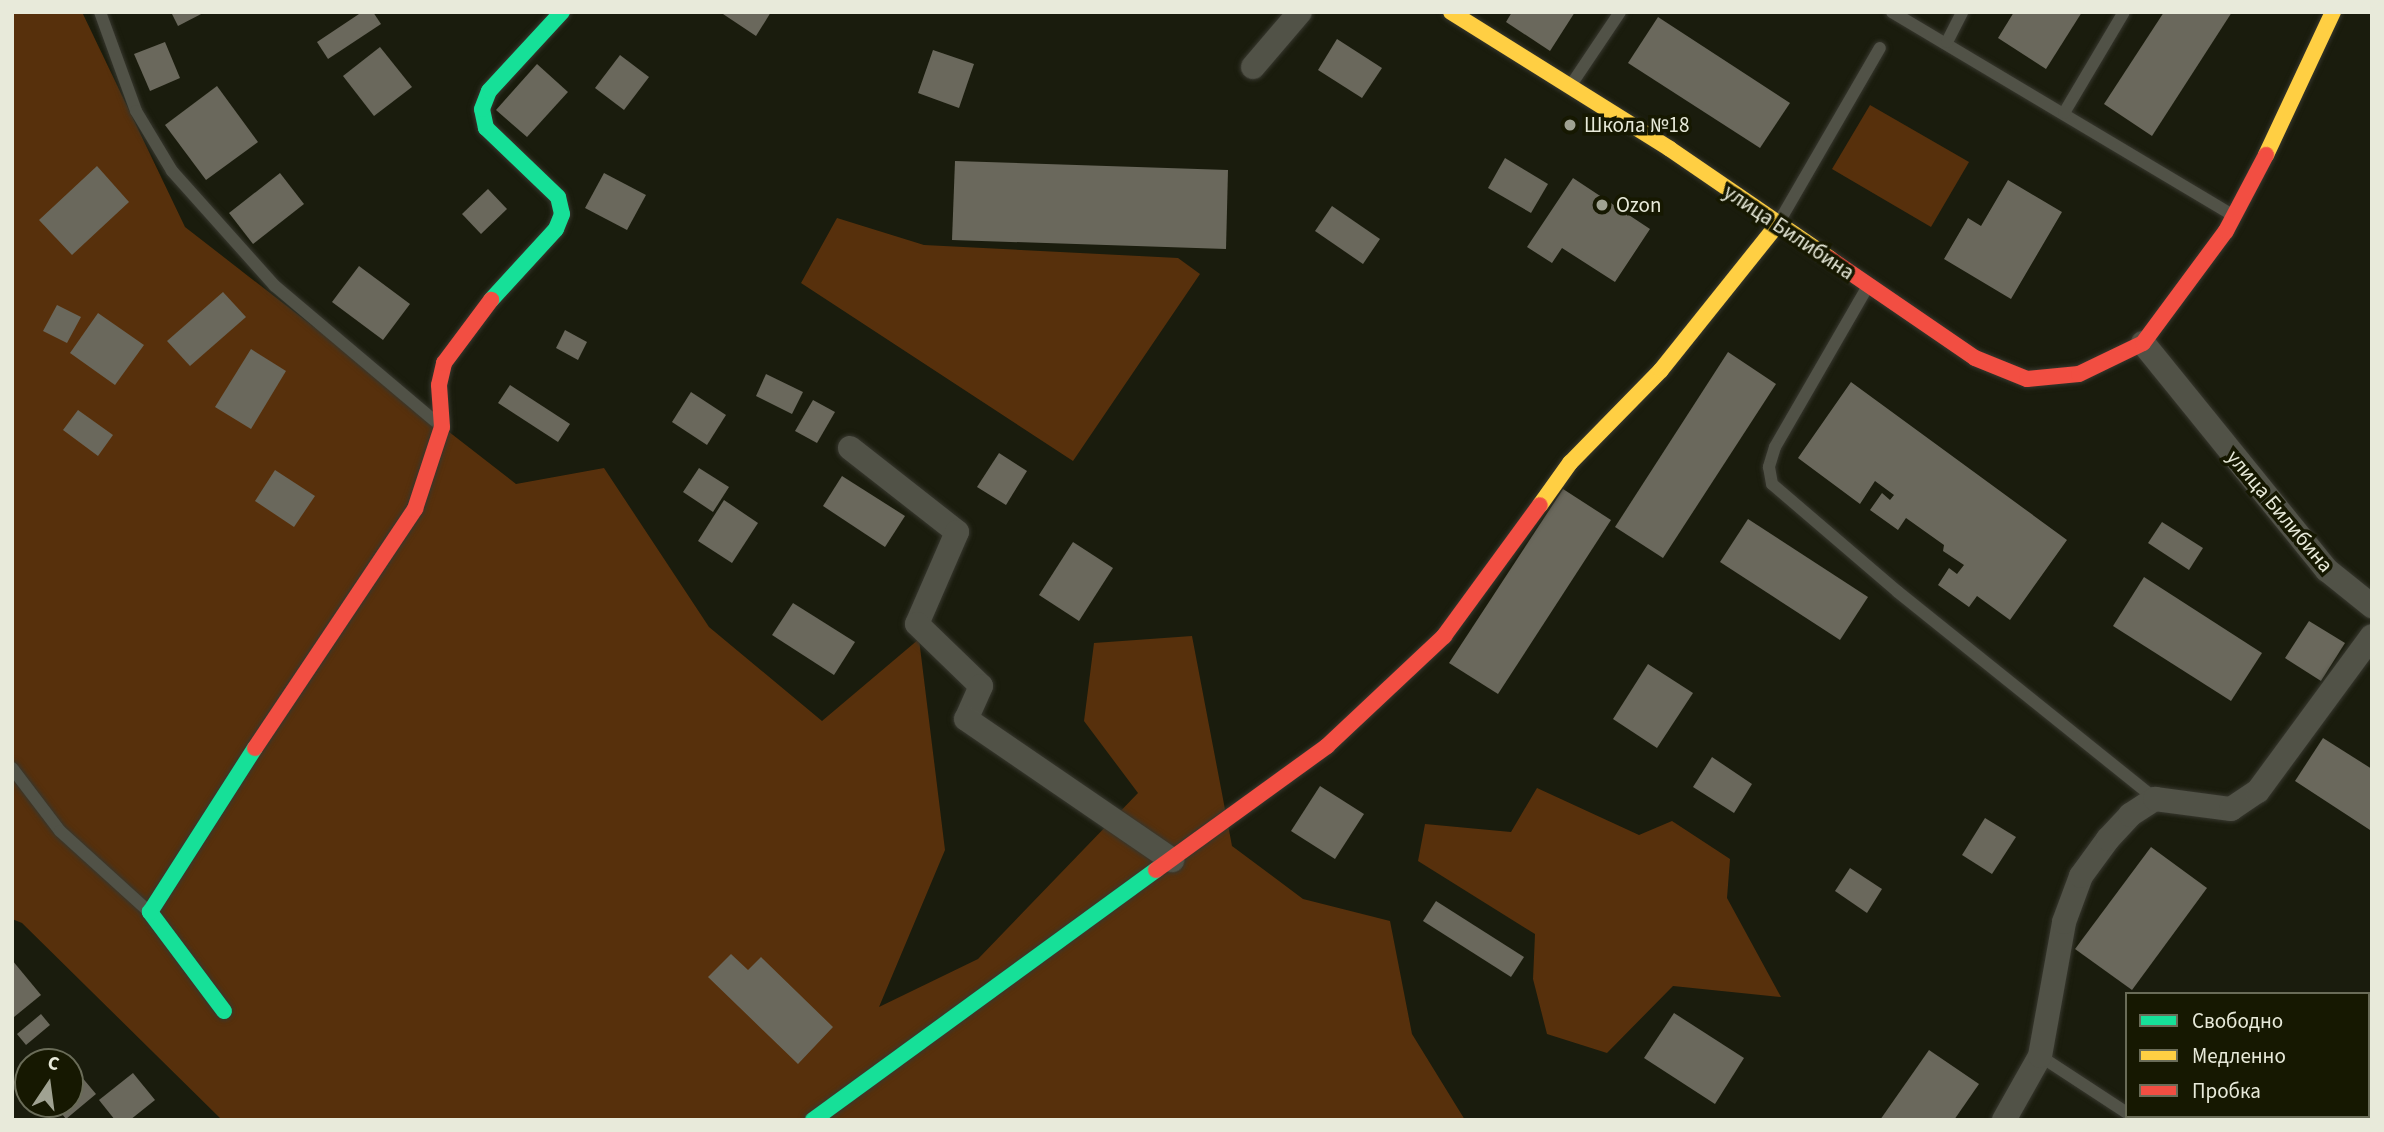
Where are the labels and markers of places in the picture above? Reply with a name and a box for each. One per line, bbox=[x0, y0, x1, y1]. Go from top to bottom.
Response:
place label: Школа №18 bbox=[1584, 112, 1689, 138]
marker: Школа №18 bbox=[1562, 117, 1578, 133]
place label: Ozon bbox=[1616, 192, 1661, 218]
marker: Ozon bbox=[1594, 197, 1610, 213]

